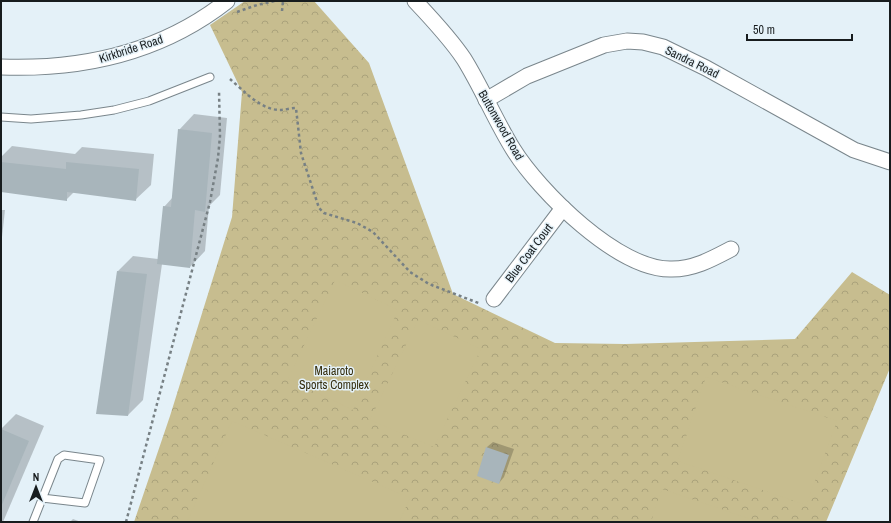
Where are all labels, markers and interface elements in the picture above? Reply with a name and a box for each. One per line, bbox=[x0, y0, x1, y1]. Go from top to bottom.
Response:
scale bar bbox=[747, 16, 852, 42]
text: 50 m bbox=[753, 22, 775, 38]
street label: Kirkbride Road bbox=[97, 31, 165, 67]
street label: Sandra Road bbox=[662, 42, 722, 82]
street label: Buttonwood Road bbox=[475, 87, 527, 163]
street label: Blue Coat Court bbox=[502, 220, 557, 286]
park label: Maiaroto Sports Complex bbox=[299, 363, 369, 393]
north arrow bbox=[16, 467, 56, 507]
text: N bbox=[33, 470, 39, 484]

